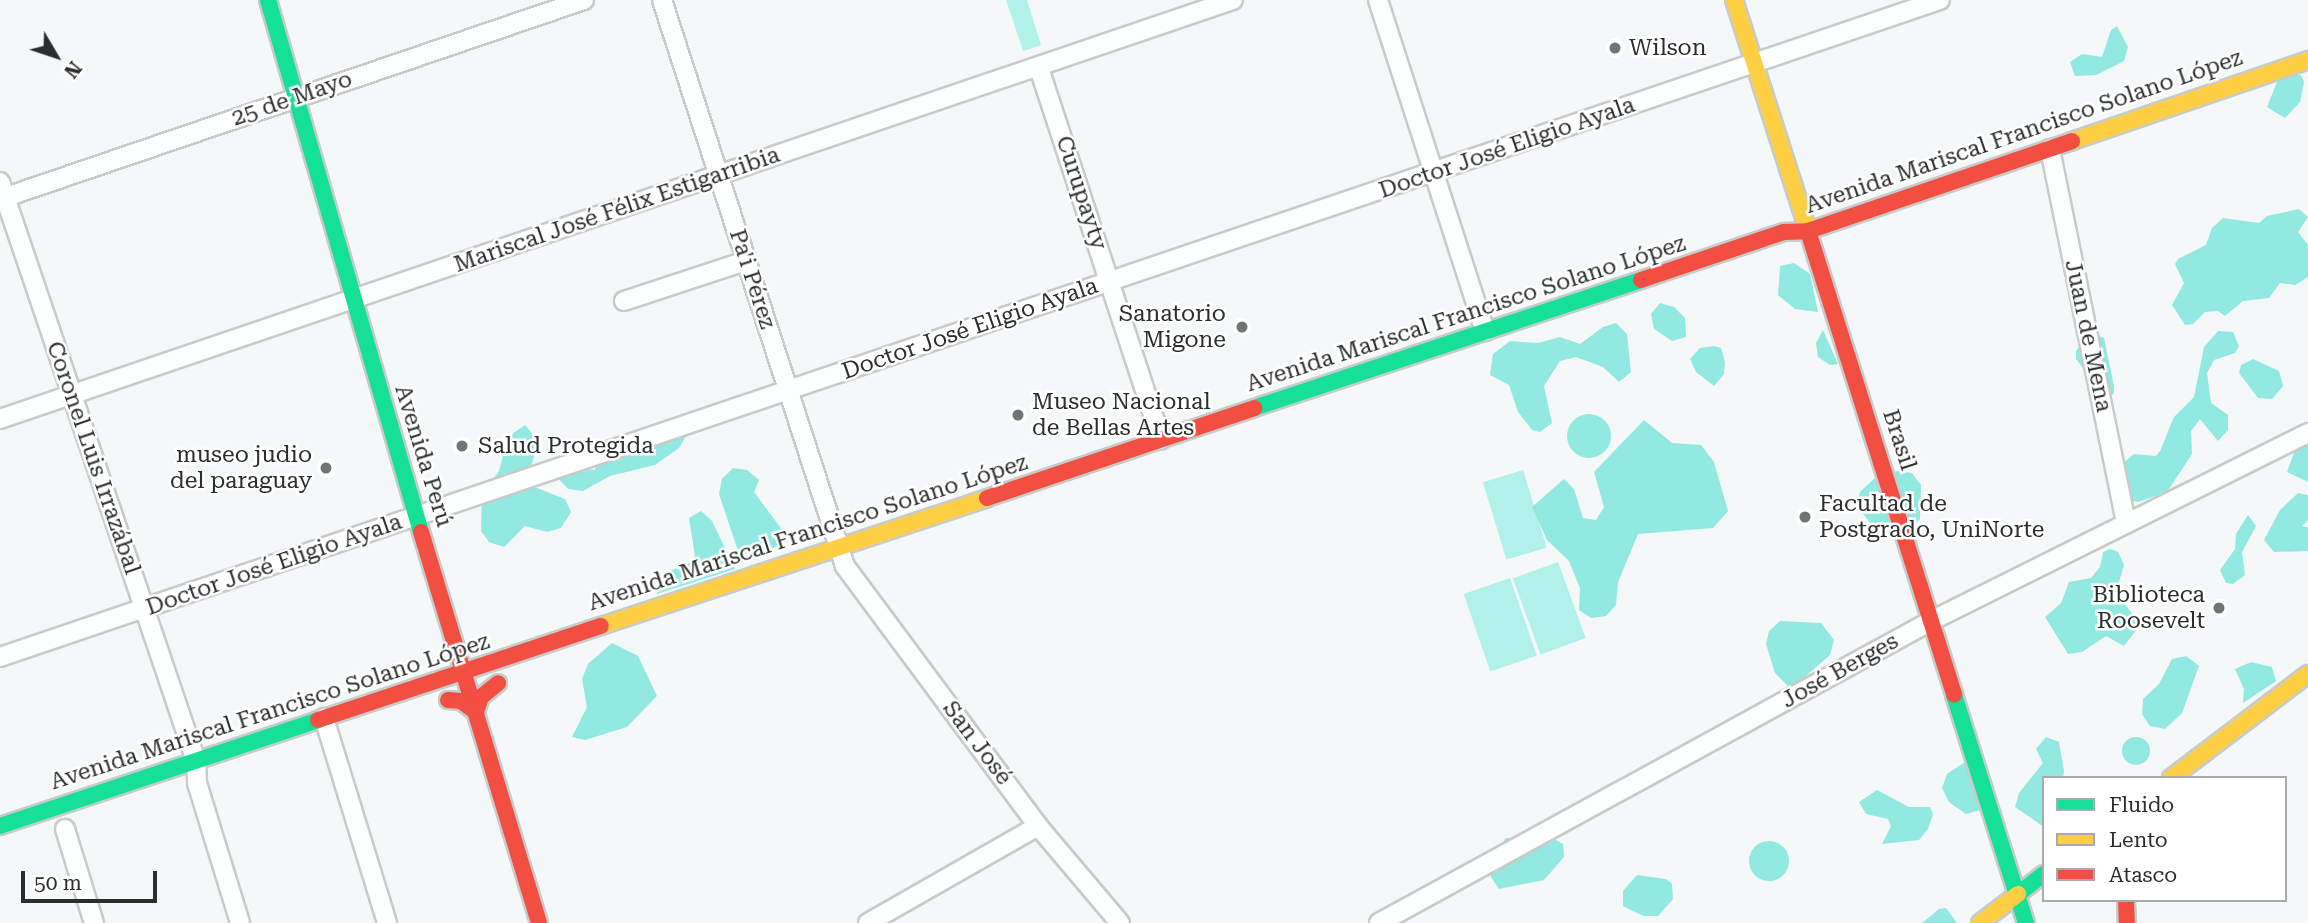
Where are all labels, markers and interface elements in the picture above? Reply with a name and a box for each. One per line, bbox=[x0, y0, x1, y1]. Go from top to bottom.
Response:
north arrow bbox=[21, 21, 91, 91]
place label: Wilson bbox=[1629, 34, 1707, 62]
marker: Wilson bbox=[1607, 40, 1623, 56]
street label: Avenida Mariscal Francisco Solano López bbox=[1802, 44, 2246, 220]
text: N bbox=[59, 57, 86, 82]
street label: 25 de Mayo bbox=[228, 66, 356, 132]
street label: Doctor José Eligio Ayala bbox=[1375, 91, 1639, 205]
street label: Curupayty bbox=[1050, 133, 1112, 253]
street label: Mariscal José Félix Estigarribia bbox=[450, 141, 784, 279]
street label: Pa'i Pérez bbox=[723, 226, 781, 332]
street label: Avenida Mariscal Francisco Solano López bbox=[1243, 230, 1689, 398]
street label: Juan de Mena bbox=[2058, 257, 2118, 415]
street label: Doctor José Eligio Ayala bbox=[838, 272, 1102, 386]
place label: Sanatorio Migone bbox=[1119, 300, 1226, 354]
marker: Sanatorio Migone bbox=[1232, 317, 1252, 337]
street label: Coronel Luis Irrazábal bbox=[40, 338, 146, 578]
street label: Avenida Perú bbox=[388, 382, 458, 530]
place label: Museo Nacional de Bellas Artes bbox=[1032, 388, 1211, 442]
street label: Brasil bbox=[1876, 406, 1922, 474]
marker: Museo Nacional de Bellas Artes bbox=[1010, 407, 1026, 423]
place label: Salud Protegida bbox=[478, 432, 654, 460]
marker: Salud Protegida bbox=[452, 436, 472, 456]
place label: museo judio del paraguay bbox=[170, 441, 312, 495]
street label: Avenida Mariscal Francisco Solano López bbox=[585, 449, 1031, 617]
marker: museo judio del paraguay bbox=[318, 460, 334, 476]
place label: Facultad de Postgrado, UniNorte bbox=[1819, 490, 2044, 544]
street label: Doctor José Eligio Ayala bbox=[142, 508, 406, 622]
marker: Facultad de Postgrado, UniNorte bbox=[1797, 509, 1813, 525]
place label: Biblioteca Roosevelt bbox=[2092, 581, 2205, 635]
marker: Biblioteca Roosevelt bbox=[2211, 600, 2227, 616]
street label: Avenida Mariscal Francisco Solano López bbox=[47, 628, 493, 796]
street label: José Berges bbox=[1777, 628, 1903, 714]
street label: San José bbox=[937, 696, 1017, 790]
legend bbox=[2042, 776, 2287, 902]
text: Fluido bbox=[2109, 793, 2174, 817]
text: Lento bbox=[2109, 828, 2168, 852]
scale bar bbox=[24, 856, 161, 900]
text: Atasco bbox=[2109, 863, 2177, 887]
text: 50 m bbox=[34, 871, 82, 895]

